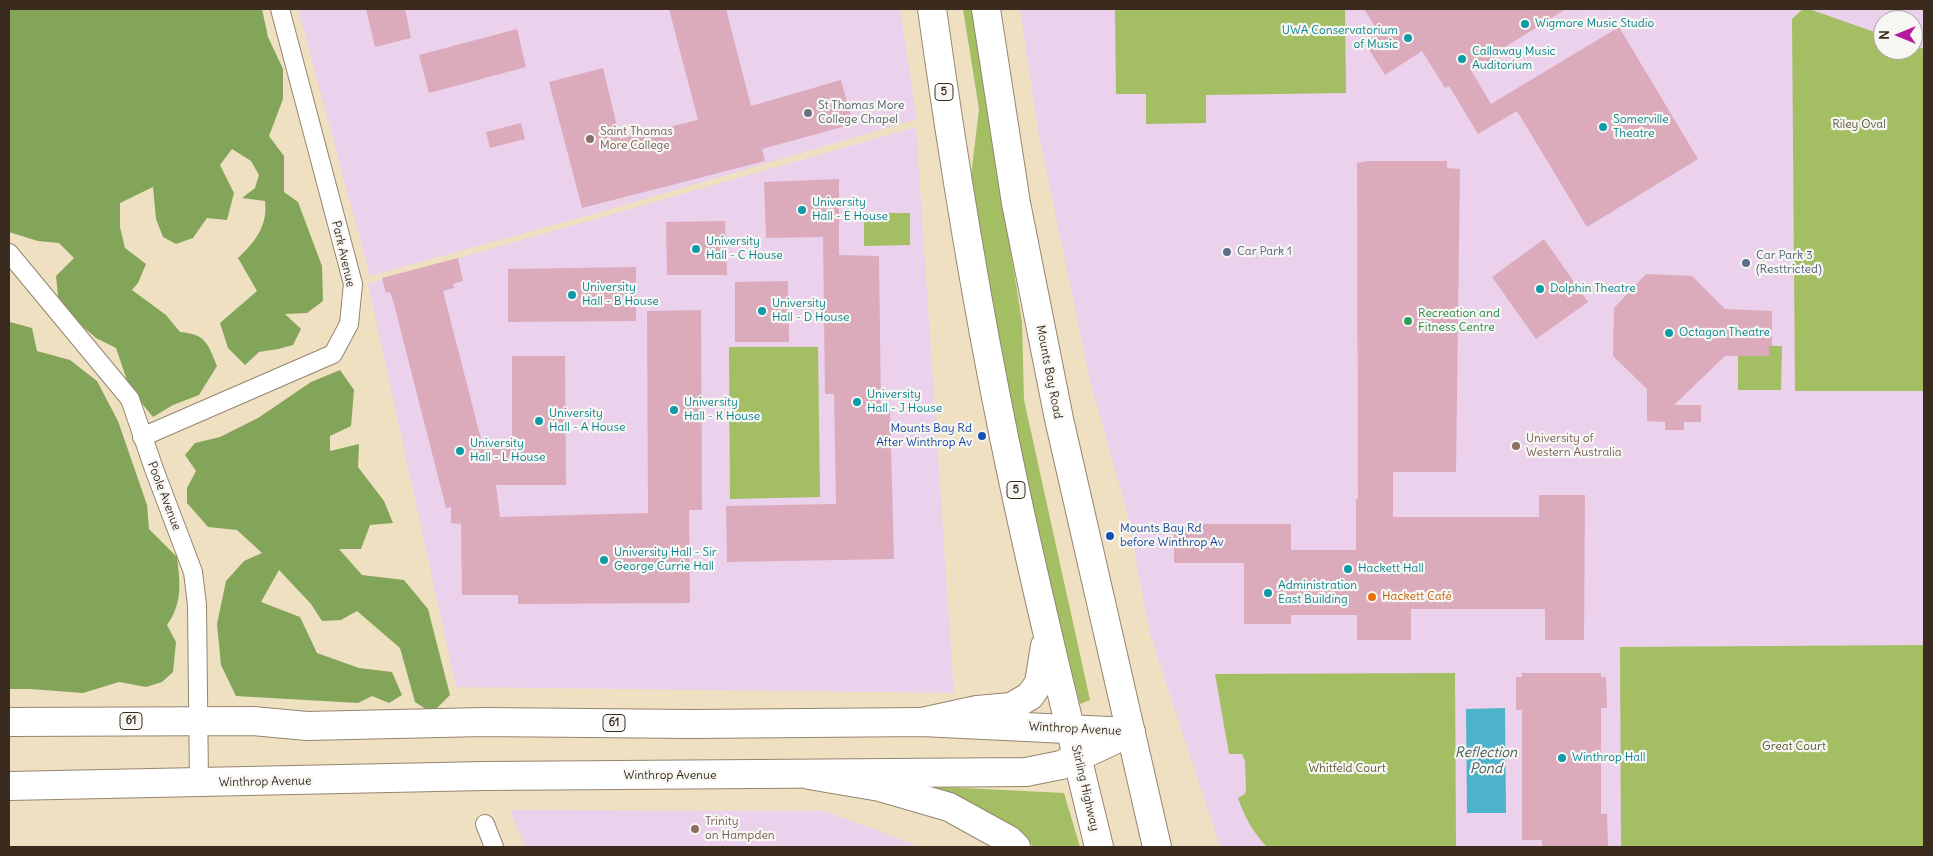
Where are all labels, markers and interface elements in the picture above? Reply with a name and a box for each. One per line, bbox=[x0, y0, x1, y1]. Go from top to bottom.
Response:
north arrow bbox=[1873, 10, 1923, 60]
place label: Wigmore Music Studio bbox=[1535, 17, 1654, 31]
marker: Wigmore Music Studio bbox=[1519, 18, 1531, 30]
place label: UWA Conservatorium of Music bbox=[1282, 24, 1398, 52]
text: N bbox=[1875, 30, 1893, 40]
marker: UWA Conservatorium of Music bbox=[1402, 32, 1414, 44]
place label: Callaway Music Auditorium bbox=[1472, 45, 1556, 73]
marker: Callaway Music Auditorium bbox=[1456, 53, 1468, 65]
road number: 5 bbox=[935, 84, 953, 100]
place label: St Thomas More College Chapel bbox=[818, 99, 904, 127]
marker: St Thomas More College Chapel bbox=[802, 107, 814, 119]
place label: Somerville Theatre bbox=[1613, 113, 1669, 141]
park label: Riley Oval bbox=[1832, 118, 1886, 132]
marker: Somerville Theatre bbox=[1597, 121, 1609, 133]
place label: Saint Thomas More College bbox=[600, 125, 673, 153]
marker: Saint Thomas More College bbox=[584, 133, 596, 145]
place label: University Hall - E House bbox=[812, 196, 888, 224]
marker: University Hall - E House bbox=[796, 204, 808, 216]
street label: Park Avenue bbox=[328, 219, 358, 289]
place label: University Hall - C House bbox=[706, 235, 783, 263]
marker: University Hall - C House bbox=[690, 243, 702, 255]
place label: Car Park 1 bbox=[1237, 245, 1292, 259]
marker: Car Park 1 bbox=[1221, 246, 1233, 258]
place label: Car Park 3 (Resttricted) bbox=[1756, 249, 1822, 277]
marker: Car Park 3 (Resttricted) bbox=[1740, 257, 1752, 269]
place label: University Hall - B House bbox=[582, 281, 659, 309]
place label: Dolphin Theatre bbox=[1550, 282, 1636, 296]
marker: Dolphin Theatre bbox=[1534, 283, 1546, 295]
marker: University Hall - B House bbox=[566, 289, 578, 301]
place label: University Hall - D House bbox=[772, 297, 849, 325]
marker: University Hall - D House bbox=[756, 305, 768, 317]
place label: Recreation and Fitness Centre bbox=[1418, 307, 1500, 335]
marker: Recreation and Fitness Centre bbox=[1402, 315, 1414, 327]
street label: Mounts Bay Road bbox=[1033, 324, 1065, 420]
place label: Octagon Theatre bbox=[1679, 326, 1770, 340]
marker: Octagon Theatre bbox=[1663, 327, 1675, 339]
place label: University Hall - J House bbox=[867, 388, 942, 416]
place label: University Hall - K House bbox=[684, 396, 760, 424]
marker: University Hall - J House bbox=[851, 396, 863, 408]
marker: University Hall - K House bbox=[668, 404, 680, 416]
place label: University Hall - A House bbox=[549, 407, 626, 435]
marker: University Hall - A House bbox=[533, 415, 545, 427]
place label: Mounts Bay Rd After Winthrop Av bbox=[876, 422, 972, 450]
marker: Mounts Bay Rd After Winthrop Av bbox=[976, 430, 988, 442]
place label: University of Western Australia bbox=[1526, 432, 1622, 460]
place label: University Hall - L House bbox=[470, 437, 545, 465]
marker: University of Western Australia bbox=[1510, 440, 1522, 452]
marker: University Hall - L House bbox=[454, 445, 466, 457]
street label: Poole Avenue bbox=[144, 459, 184, 533]
road number: 5 bbox=[1007, 482, 1025, 498]
place label: Mounts Bay Rd before Winthrop Av bbox=[1120, 522, 1224, 550]
marker: Mounts Bay Rd before Winthrop Av bbox=[1104, 530, 1116, 542]
place label: University Hall - Sir George Currie Hall bbox=[614, 546, 717, 574]
marker: University Hall - Sir George Currie Hall bbox=[598, 554, 610, 566]
place label: Hackett Hall bbox=[1358, 562, 1424, 576]
marker: Hackett Hall bbox=[1342, 563, 1354, 575]
place label: Administration East Building bbox=[1278, 579, 1357, 607]
marker: Administration East Building bbox=[1262, 587, 1274, 599]
place label: Hackett Café bbox=[1382, 590, 1452, 604]
marker: Hackett Café bbox=[1366, 591, 1378, 603]
road number: 61 bbox=[120, 712, 142, 729]
road number: 61 bbox=[603, 714, 625, 731]
street label: Winthrop Avenue bbox=[1028, 719, 1122, 739]
park label: Great Court bbox=[1762, 740, 1826, 754]
street label: Stirling Highway bbox=[1068, 744, 1102, 832]
water label: Reflection Pond bbox=[1455, 745, 1517, 778]
place label: Winthrop Hall bbox=[1572, 751, 1645, 765]
marker: Winthrop Hall bbox=[1556, 752, 1568, 764]
park label: Whitfeld Court bbox=[1308, 762, 1386, 776]
street label: Winthrop Avenue bbox=[624, 769, 716, 783]
street label: Winthrop Avenue bbox=[218, 774, 312, 790]
place label: Trinity on Hampden bbox=[705, 815, 775, 843]
marker: Trinity on Hampden bbox=[689, 823, 701, 835]

